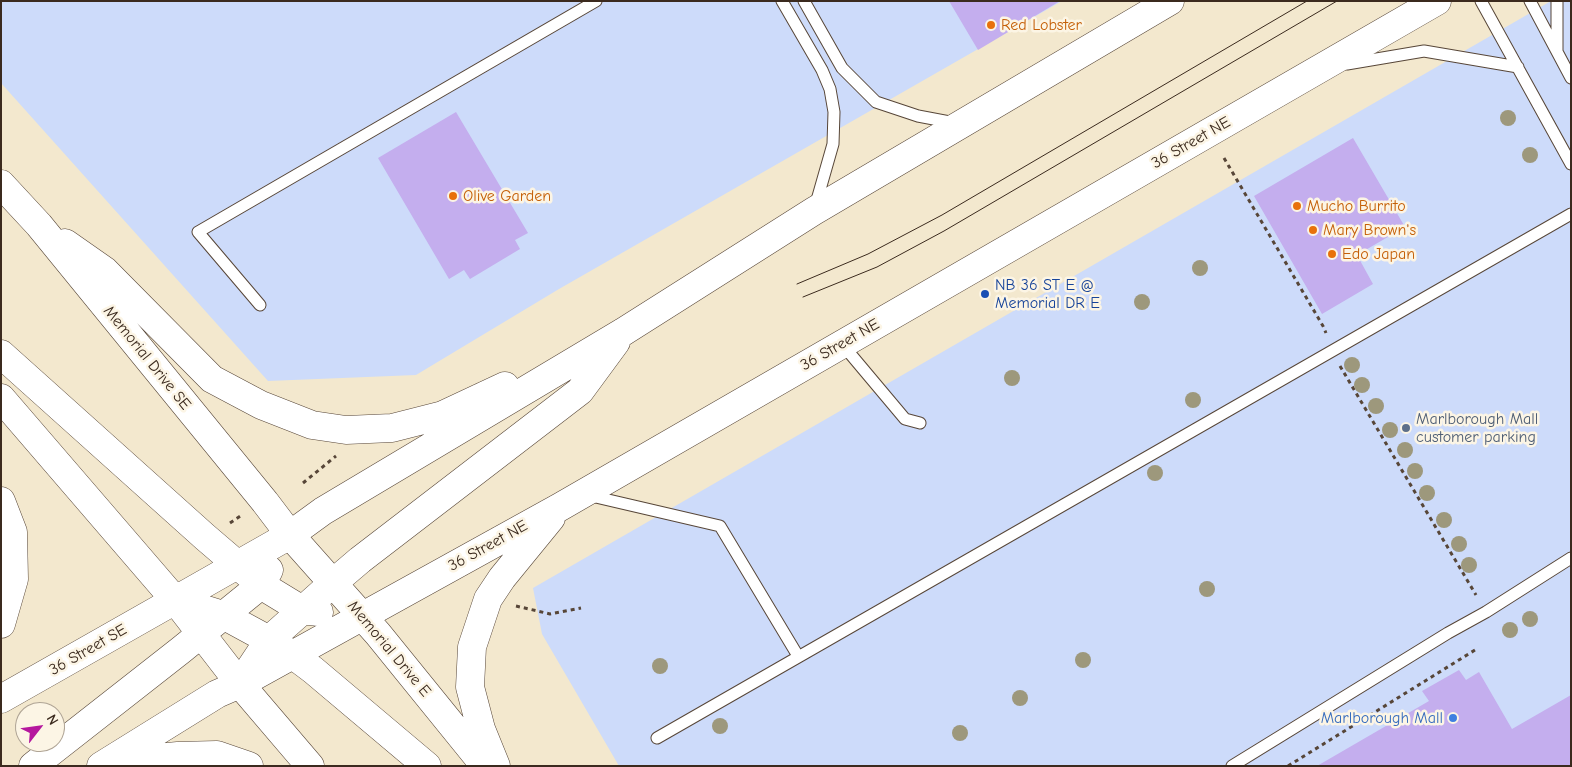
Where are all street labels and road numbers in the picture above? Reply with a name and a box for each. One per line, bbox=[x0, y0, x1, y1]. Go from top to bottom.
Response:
street label: 36 Street NE bbox=[1148, 113, 1234, 173]
street label: Memorial Drive SE bbox=[99, 302, 195, 414]
street label: 36 Street NE bbox=[797, 315, 883, 375]
street label: 36 Street NE bbox=[445, 516, 531, 576]
street label: Memorial Drive E bbox=[343, 597, 435, 701]
street label: 36 Street SE bbox=[46, 620, 130, 680]

